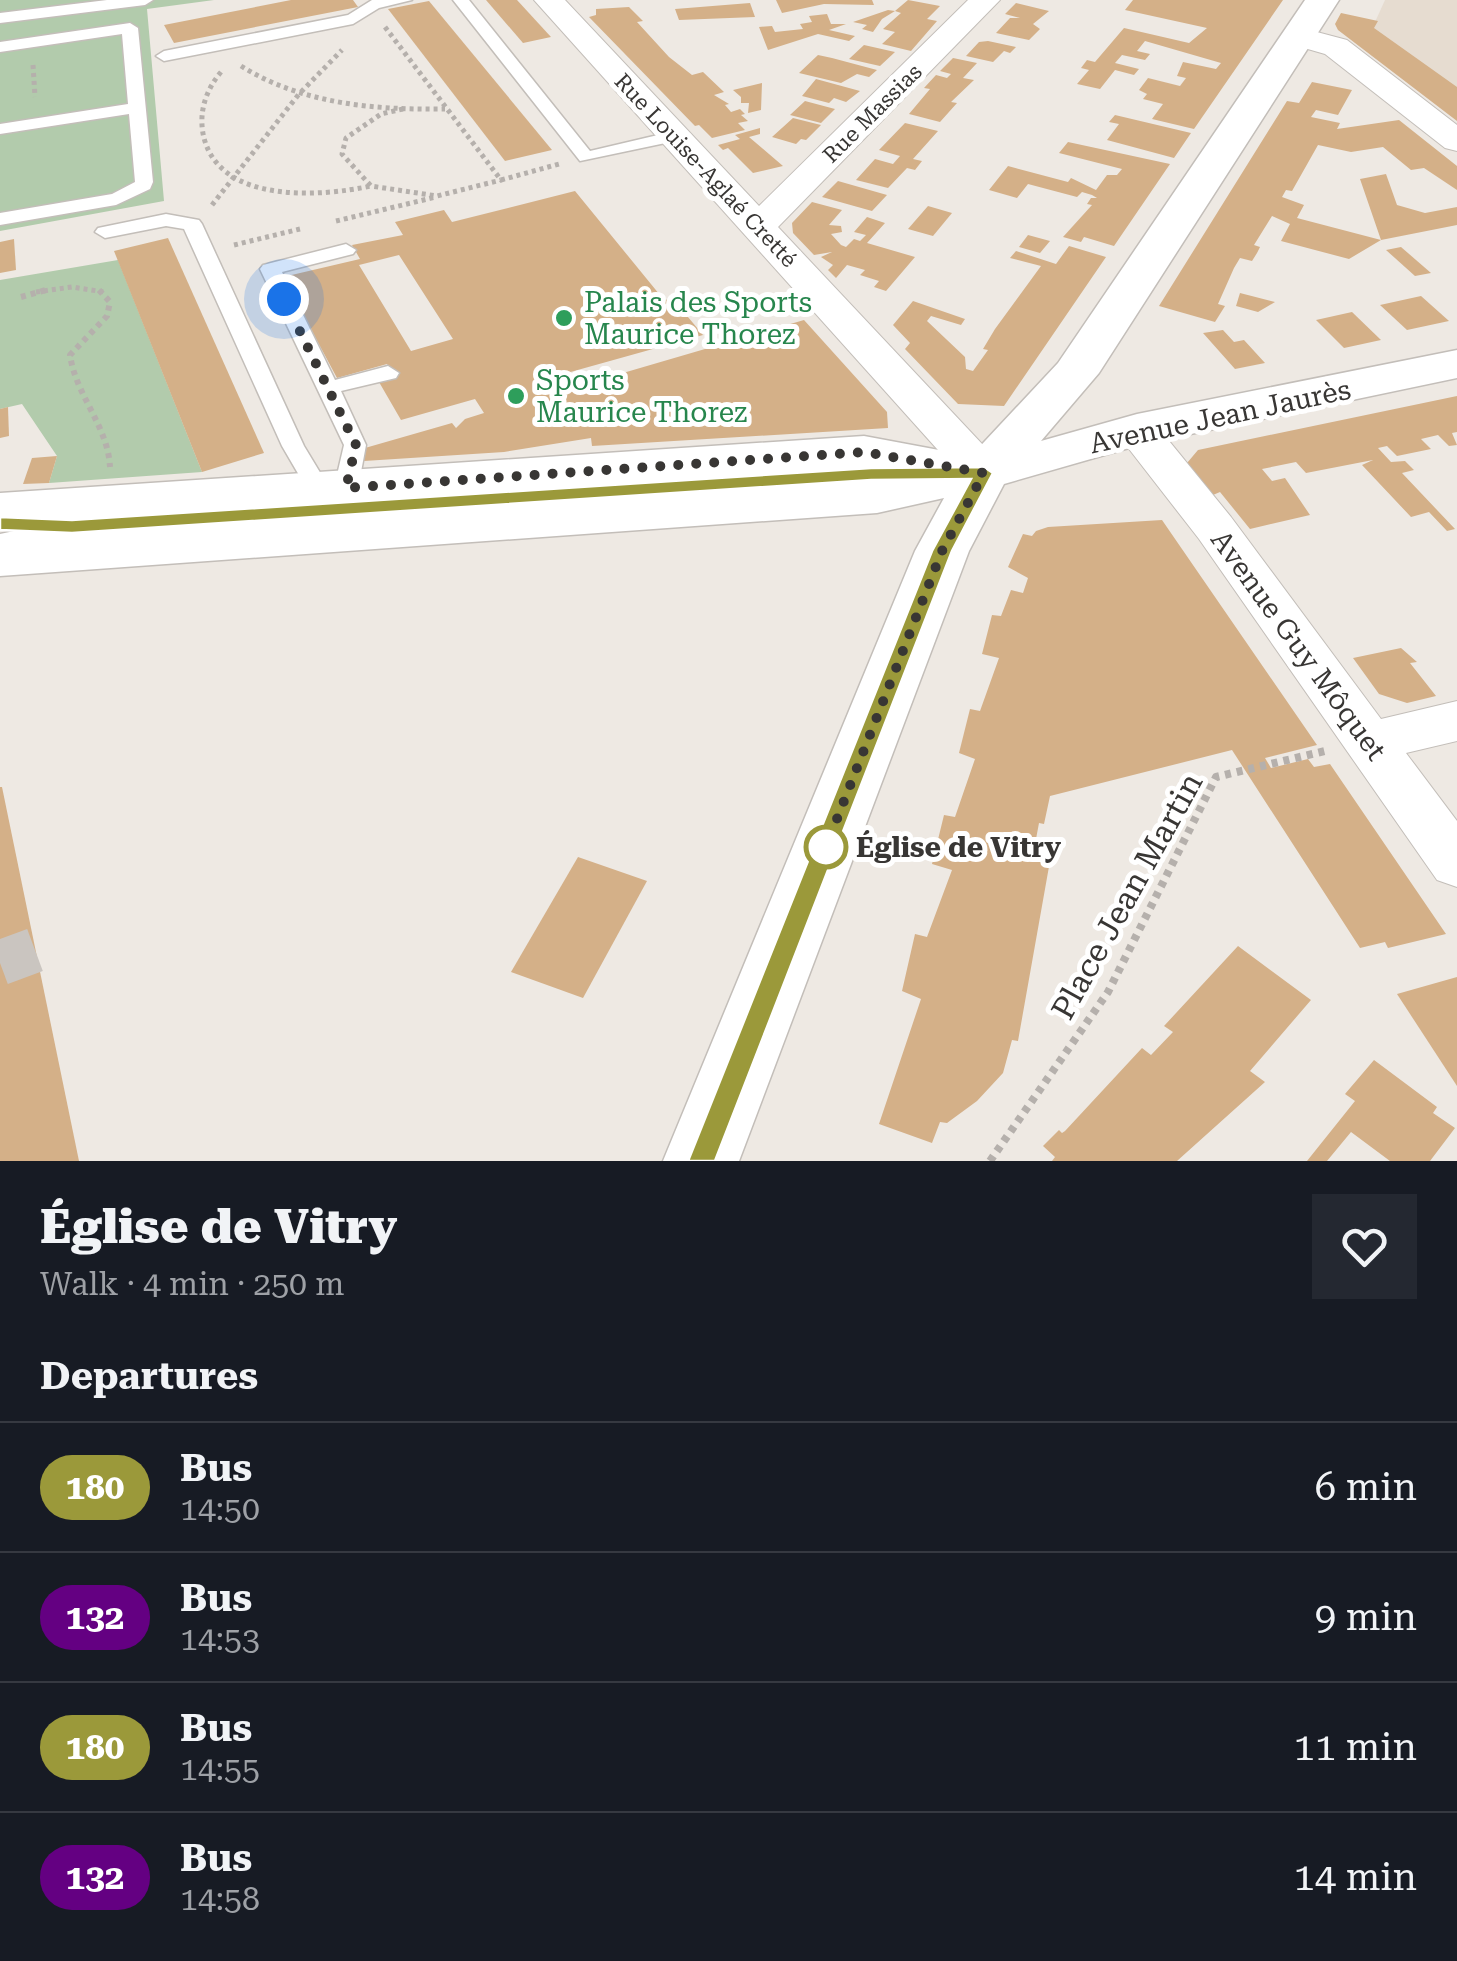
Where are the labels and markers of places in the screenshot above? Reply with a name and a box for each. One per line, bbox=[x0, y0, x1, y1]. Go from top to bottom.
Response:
place label: Palais des Sports Maurice Thorez bbox=[584, 286, 812, 351]
marker: Palais des Sports Maurice Thorez bbox=[553, 307, 575, 329]
place label: Sports Maurice Thorez bbox=[536, 364, 747, 429]
marker: Sports Maurice Thorez bbox=[505, 385, 527, 407]
marker: Église de Vitry bbox=[805, 826, 847, 868]
place label: Église de Vitry bbox=[856, 830, 1061, 864]

